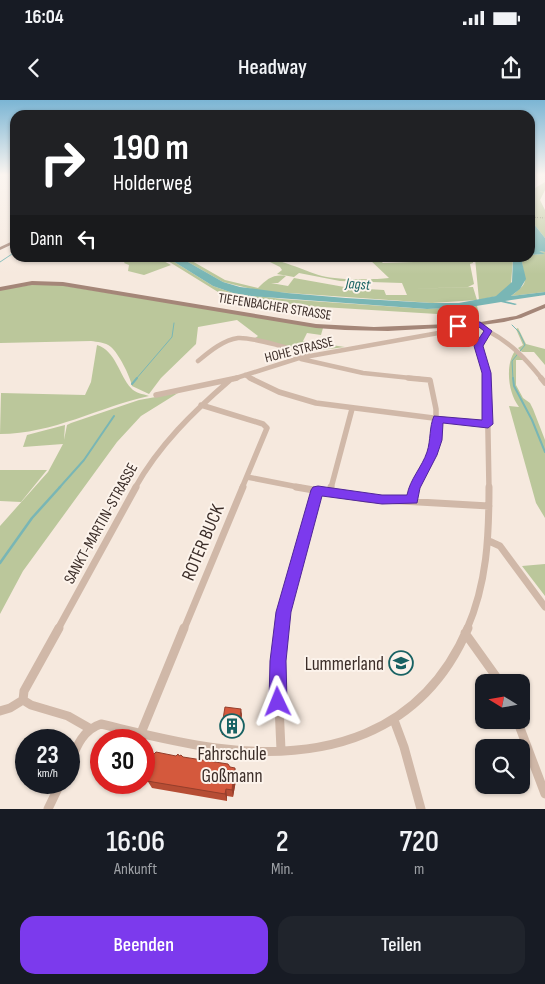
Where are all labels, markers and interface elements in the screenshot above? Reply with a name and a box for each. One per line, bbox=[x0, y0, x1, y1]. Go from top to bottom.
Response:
text: 16:04 bbox=[25, 6, 64, 29]
icon: back bbox=[20, 54, 48, 82]
text: Headway bbox=[238, 54, 307, 81]
icon: share bbox=[497, 54, 525, 82]
text: 190 m bbox=[113, 127, 189, 170]
icon: right bbox=[30, 130, 95, 195]
text: Holderweg bbox=[113, 170, 192, 197]
icon: left bbox=[73, 225, 101, 253]
text: Dann bbox=[30, 228, 63, 251]
water label: Jagst bbox=[344, 274, 372, 295]
street label: TIEFENBACHER STRASSE bbox=[217, 289, 333, 324]
pin bbox=[437, 305, 479, 347]
icon: arrive bbox=[444, 312, 472, 340]
street label: HOHE STRASSE bbox=[263, 333, 336, 366]
street label: SANKT-MARTIN-STRASSE bbox=[60, 460, 142, 587]
street label: ROTER BUCK bbox=[177, 501, 230, 584]
school or university icon: Lummerland bbox=[388, 650, 414, 676]
place label: Lummerland bbox=[305, 653, 384, 676]
north arrow bbox=[475, 674, 530, 729]
map controls bbox=[475, 674, 530, 794]
position arrow bbox=[251, 675, 303, 727]
building icon: Fahrschule Goßmann bbox=[219, 713, 245, 739]
speed limit sign: 30 bbox=[90, 729, 155, 794]
button: search bbox=[475, 739, 530, 794]
text: 23 bbox=[36, 740, 59, 771]
place label: Fahrschule Goßmann bbox=[197, 743, 267, 788]
text: km/h bbox=[37, 766, 58, 781]
text: 16:06 bbox=[106, 824, 165, 860]
text: 2 bbox=[276, 824, 289, 860]
text: 720 bbox=[400, 824, 439, 860]
text: Ankunft bbox=[114, 860, 157, 879]
text: Min. bbox=[271, 860, 293, 879]
text: m bbox=[414, 860, 424, 879]
button: Beenden bbox=[20, 916, 268, 974]
button: Teilen bbox=[278, 916, 525, 974]

